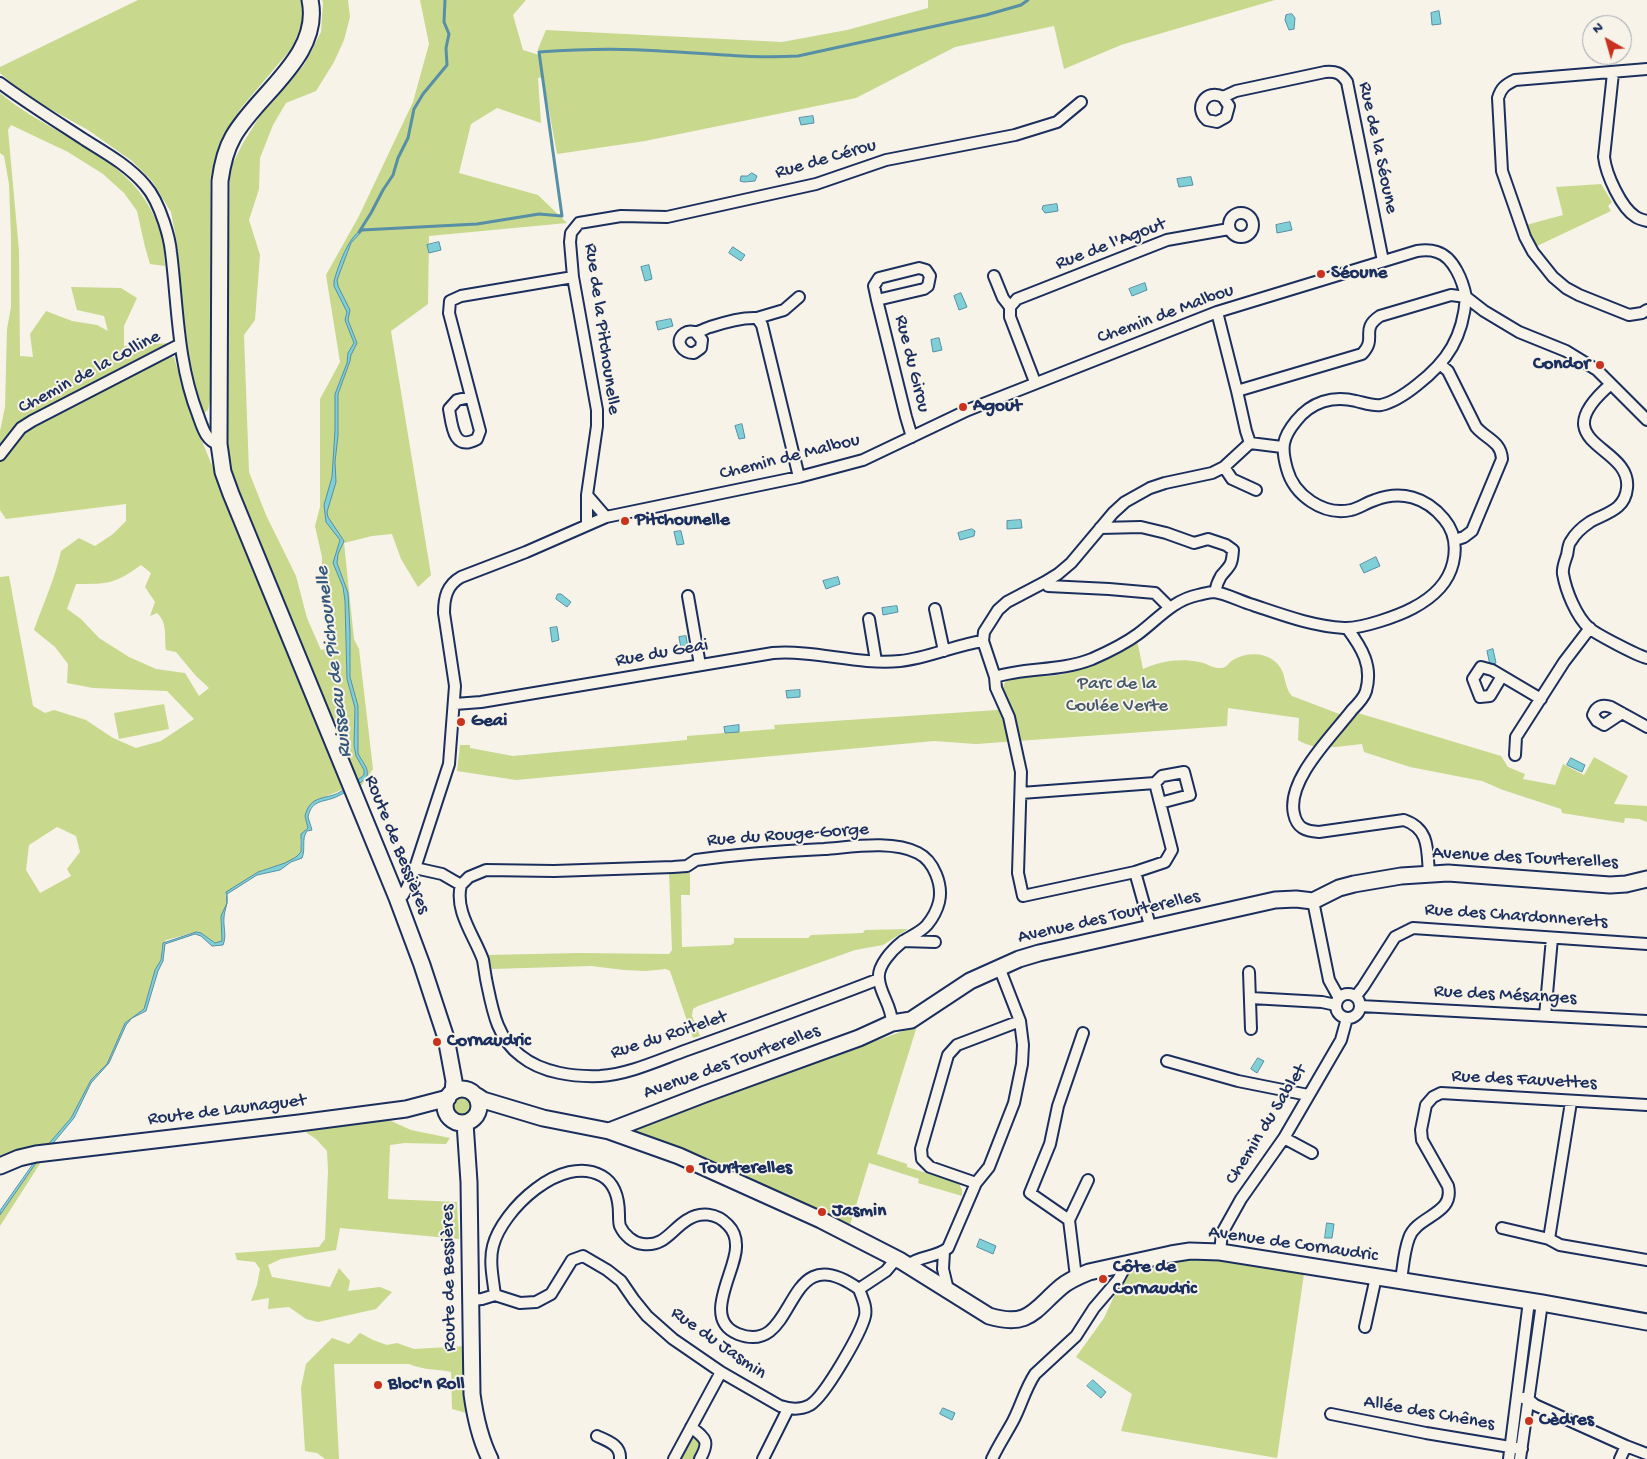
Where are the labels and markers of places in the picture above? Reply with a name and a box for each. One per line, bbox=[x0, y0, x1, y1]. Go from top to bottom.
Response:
place label: Séoune bbox=[1331, 263, 1387, 285]
marker: Séoune bbox=[1315, 268, 1327, 280]
place label: Condor bbox=[1533, 354, 1590, 376]
marker: Condor bbox=[1594, 359, 1606, 371]
place label: Agout bbox=[973, 396, 1022, 418]
marker: Agout bbox=[957, 401, 969, 413]
place label: Pitchounelle bbox=[635, 510, 730, 532]
marker: Pitchounelle bbox=[619, 515, 631, 527]
place label: Geai bbox=[471, 711, 507, 733]
marker: Geai bbox=[455, 716, 467, 728]
place label: Cornaudric bbox=[447, 1031, 531, 1053]
marker: Cornaudric bbox=[431, 1036, 443, 1048]
place label: Tourterelles bbox=[700, 1158, 792, 1180]
marker: Tourterelles bbox=[684, 1163, 696, 1175]
place label: Jasmin bbox=[832, 1201, 886, 1223]
marker: Jasmin bbox=[816, 1206, 828, 1218]
place label: Côte de Cornaudric bbox=[1113, 1257, 1197, 1301]
marker: Côte de Cornaudric bbox=[1097, 1273, 1109, 1285]
place label: Bloc'n Roll bbox=[388, 1374, 465, 1396]
marker: Bloc'n Roll bbox=[372, 1379, 384, 1391]
place label: Cèdres bbox=[1539, 1410, 1594, 1432]
marker: Cèdres bbox=[1523, 1415, 1535, 1427]

